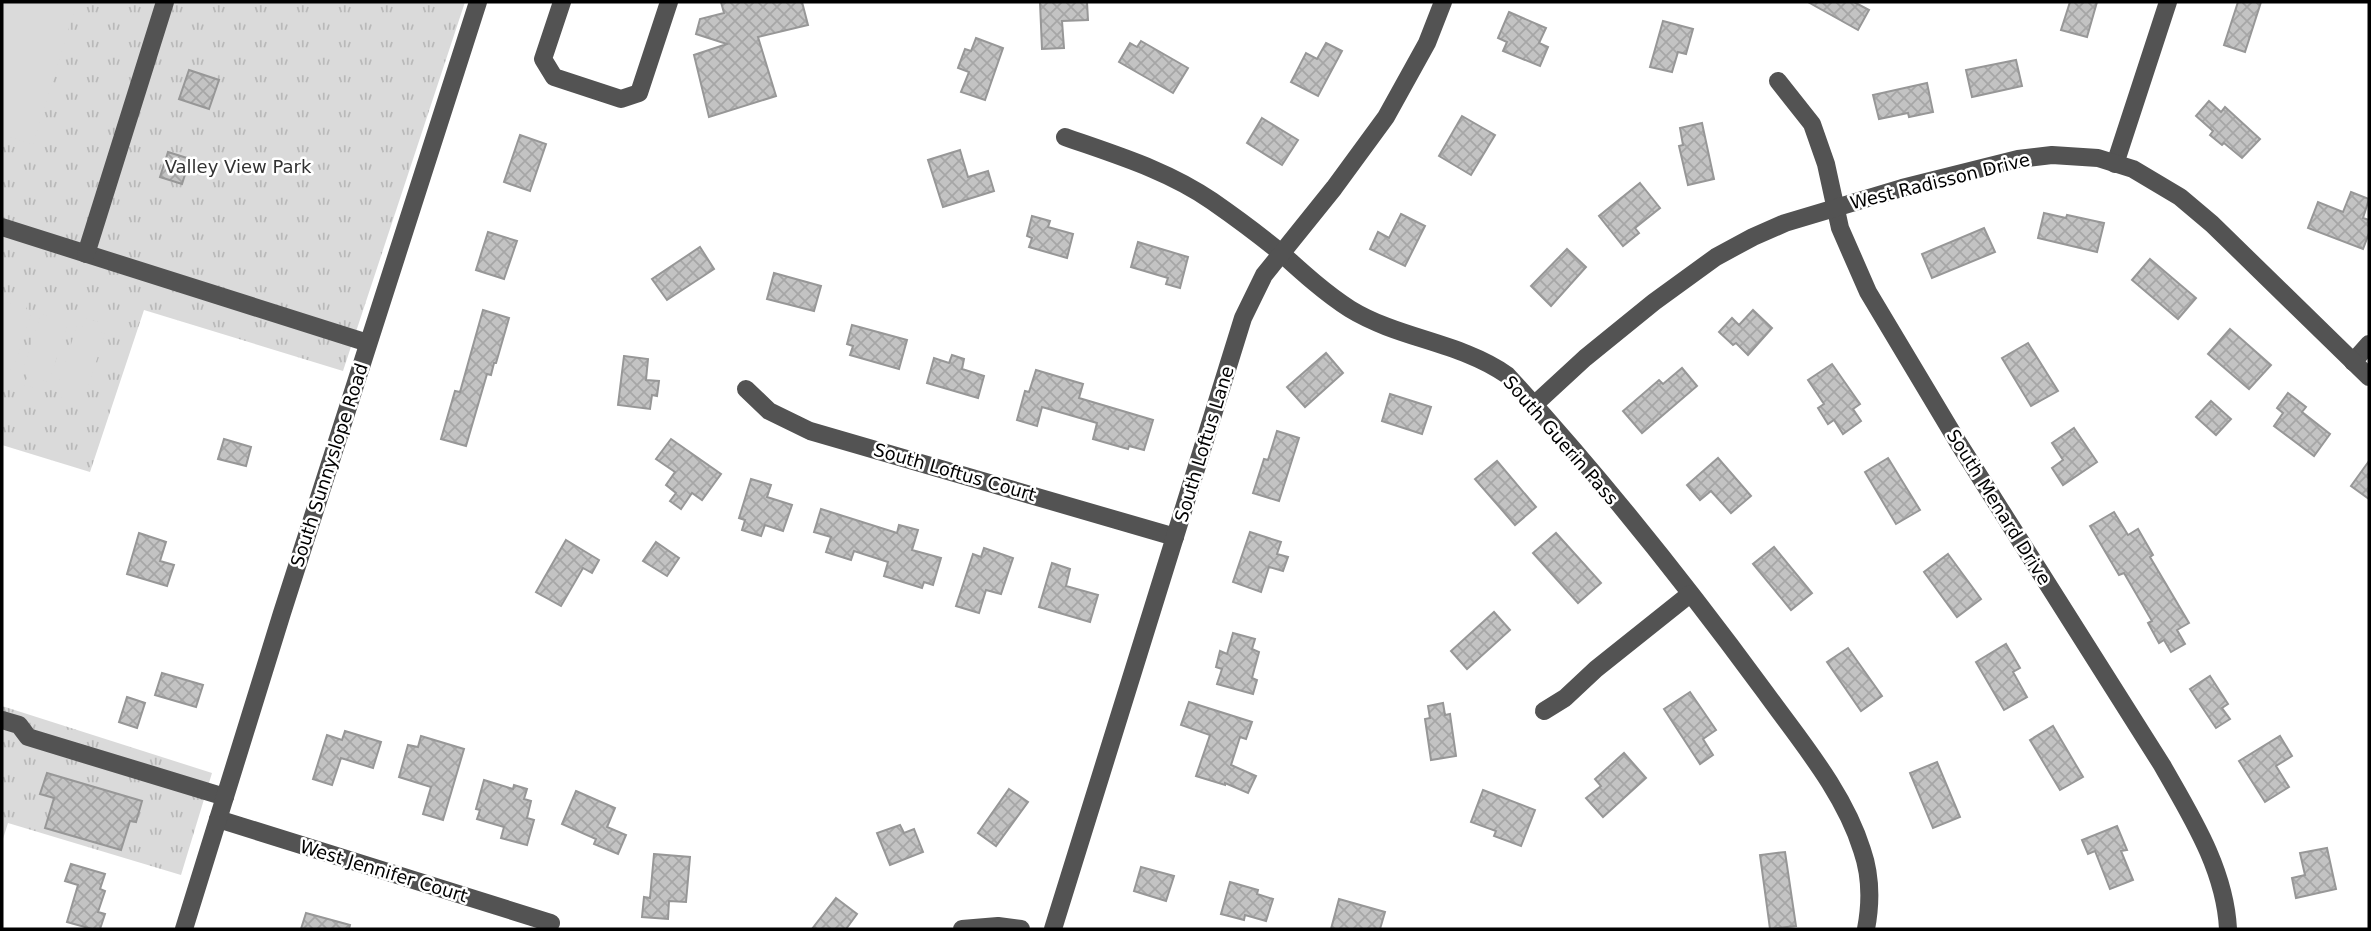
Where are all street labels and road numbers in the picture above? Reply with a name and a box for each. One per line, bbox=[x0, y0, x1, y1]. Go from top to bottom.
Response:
street label: West Radisson Drive bbox=[1848, 149, 2032, 213]
street label: South Sunnyslope Road bbox=[286, 360, 372, 570]
street label: South Loftus Lane bbox=[1170, 364, 1238, 524]
street label: South Guerin Pass bbox=[1499, 371, 1623, 509]
street label: South Menard Drive bbox=[1943, 425, 2055, 589]
street label: South Loftus Court bbox=[871, 439, 1039, 505]
street label: West Jennifer Court bbox=[298, 835, 470, 907]

